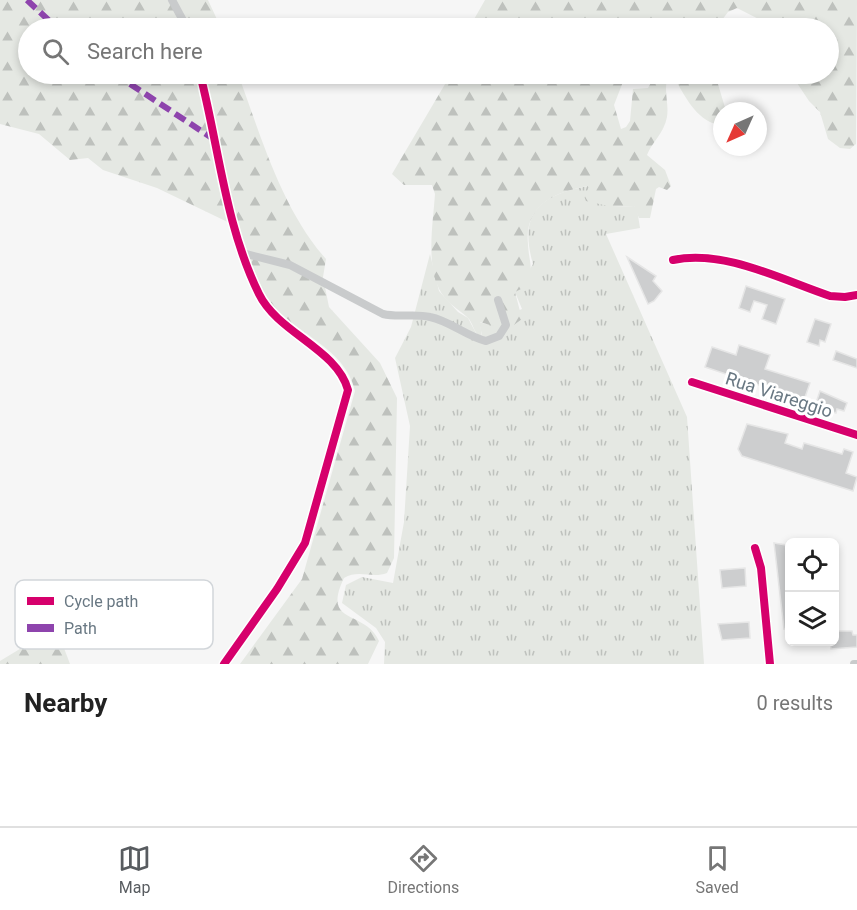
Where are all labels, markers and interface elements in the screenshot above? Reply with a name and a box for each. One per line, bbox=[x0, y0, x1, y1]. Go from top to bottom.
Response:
search box bbox=[18, 18, 839, 84]
icon: search bbox=[39, 35, 72, 68]
text: Search here bbox=[87, 39, 203, 64]
north arrow bbox=[713, 102, 767, 156]
street label: Rua Viareggio bbox=[723, 367, 835, 422]
map controls bbox=[785, 538, 839, 646]
button: locate bbox=[785, 538, 839, 592]
legend bbox=[15, 580, 213, 649]
text: Cycle path bbox=[64, 592, 138, 611]
button: layers bbox=[785, 592, 839, 646]
text: Path bbox=[64, 619, 97, 638]
text: Nearby bbox=[24, 688, 107, 718]
text: 0 results bbox=[757, 691, 833, 715]
tab: Map bbox=[118, 842, 151, 897]
tab: Directions bbox=[387, 842, 459, 897]
tab: Saved bbox=[696, 842, 739, 897]

